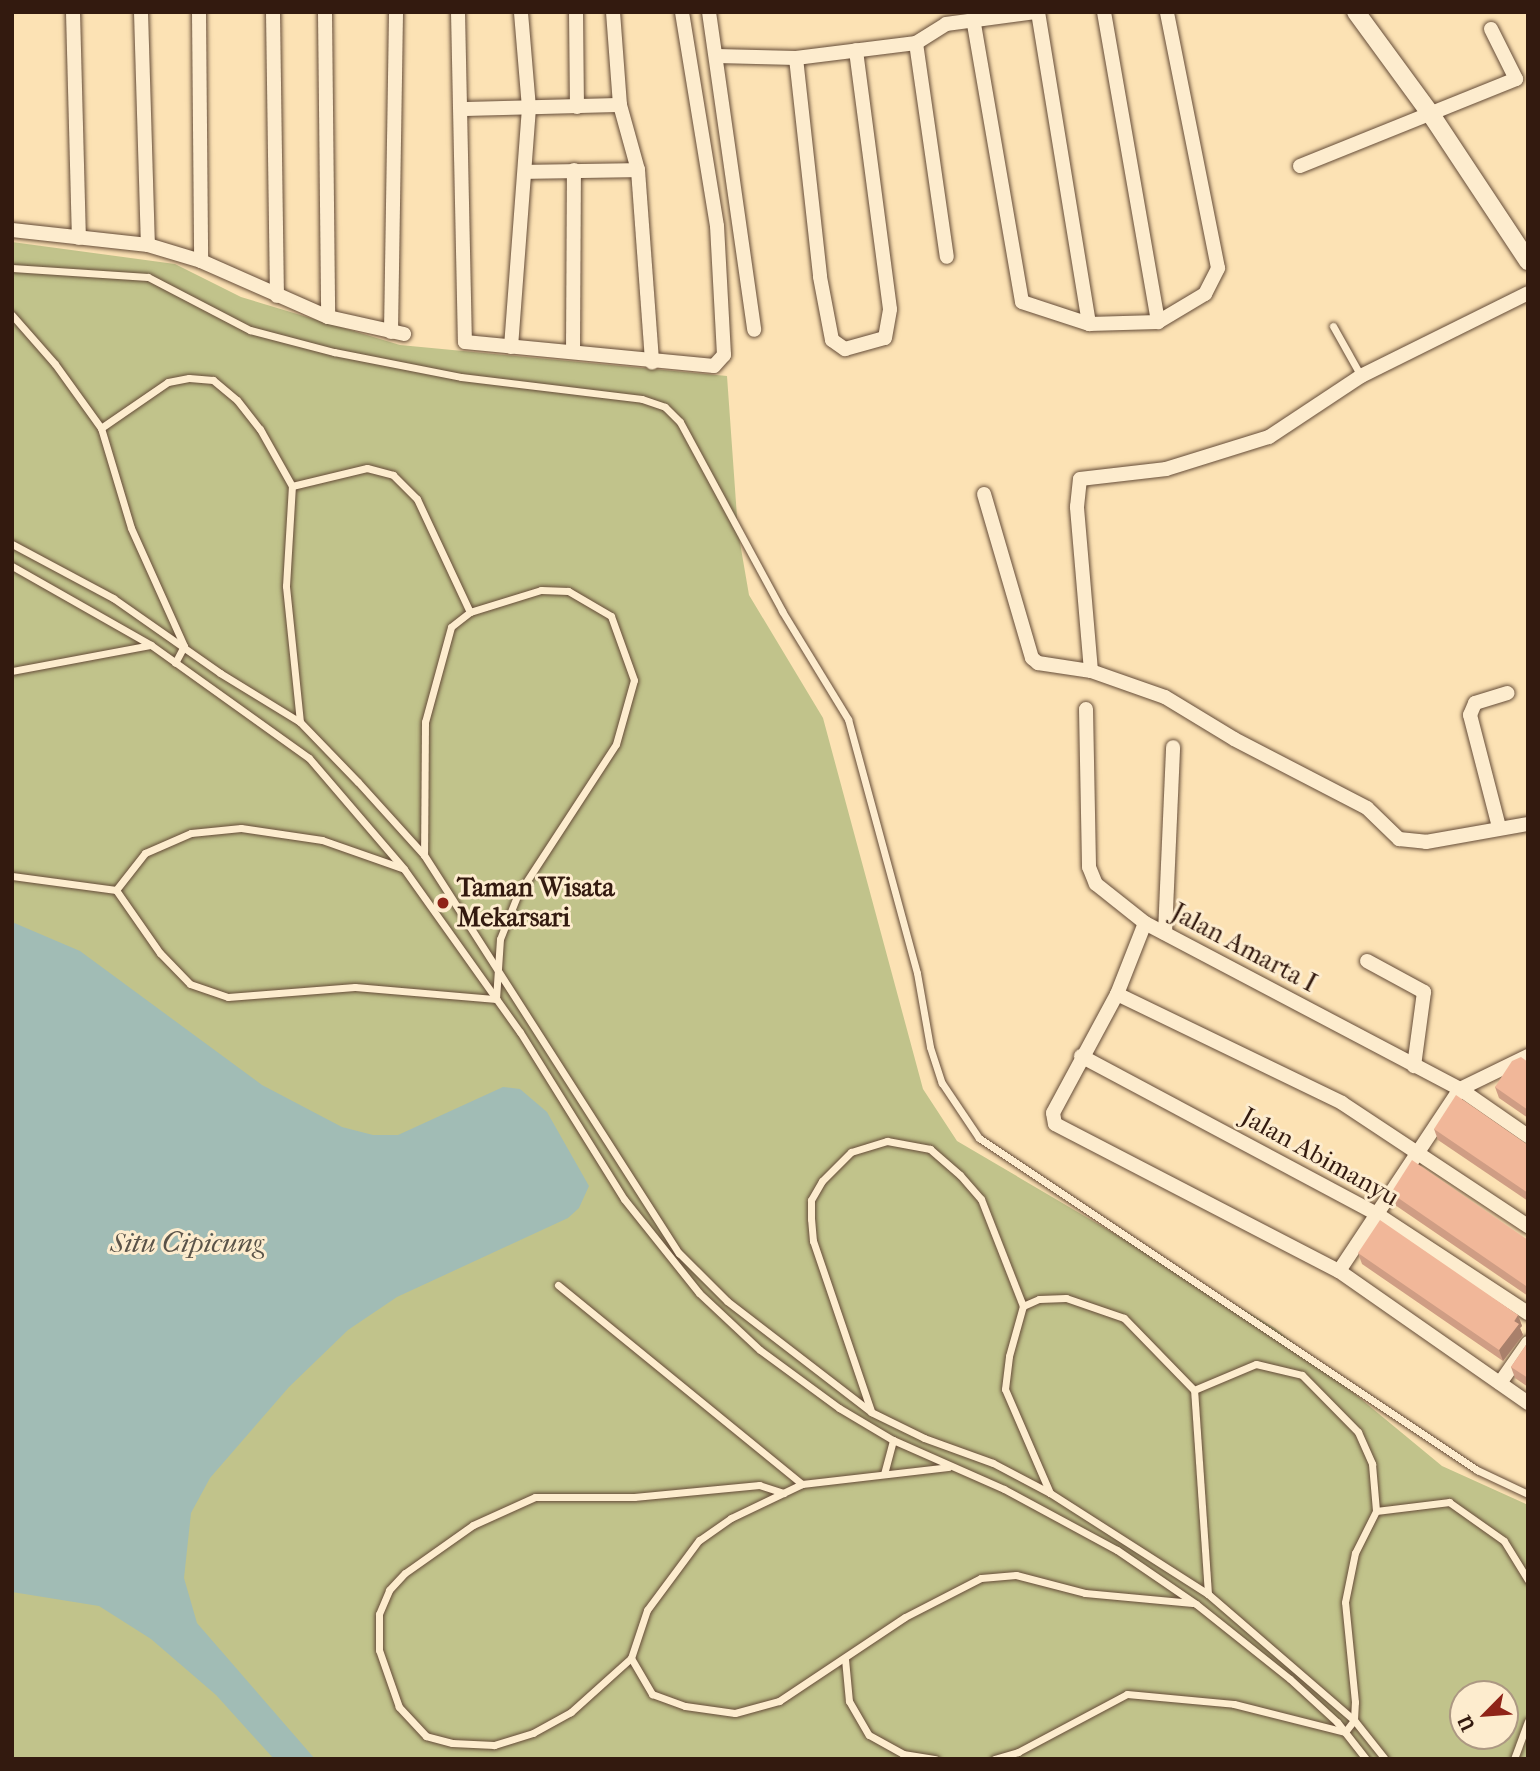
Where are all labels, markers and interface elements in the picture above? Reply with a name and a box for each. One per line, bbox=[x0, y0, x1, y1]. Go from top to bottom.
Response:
place label: Taman Wisata Mekarsari bbox=[457, 872, 615, 934]
marker: Taman Wisata Mekarsari bbox=[435, 895, 451, 911]
street label: Jalan Amarta I bbox=[1166, 897, 1322, 999]
street label: Jalan Abimanyu bbox=[1236, 1101, 1404, 1213]
water label: Situ Cipicung bbox=[110, 1226, 264, 1260]
north arrow bbox=[1449, 1680, 1519, 1750]
text: U bbox=[1454, 1712, 1480, 1734]

